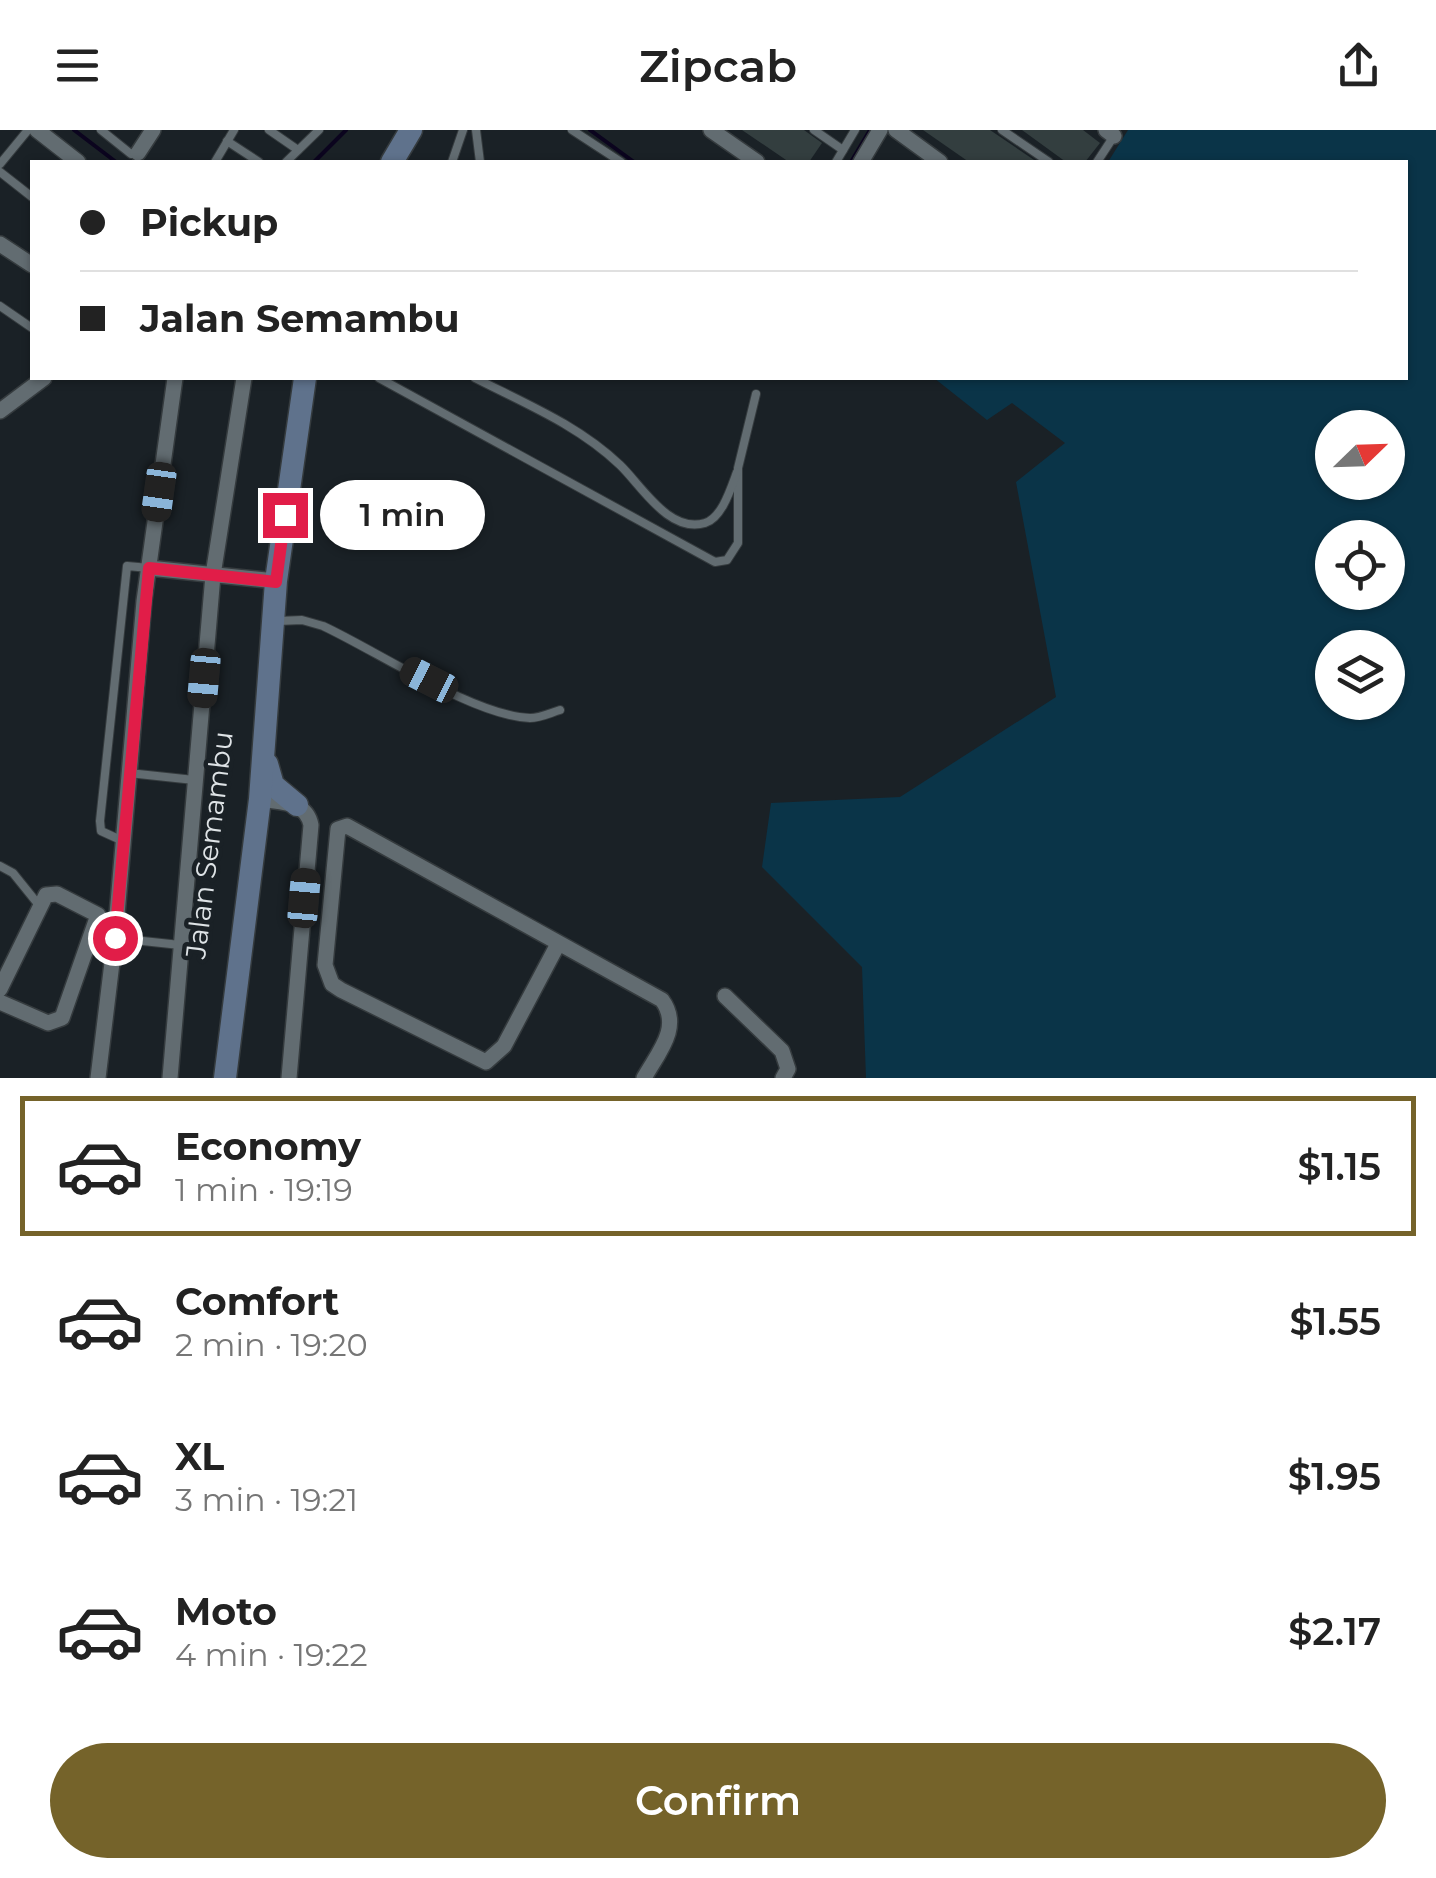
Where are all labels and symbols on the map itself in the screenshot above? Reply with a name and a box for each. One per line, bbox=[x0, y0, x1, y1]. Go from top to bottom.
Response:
north arrow bbox=[1315, 410, 1405, 500]
car bbox=[140, 460, 178, 524]
callout: 1 min bbox=[320, 480, 485, 550]
route end bbox=[263, 493, 308, 538]
car bbox=[186, 647, 222, 709]
car bbox=[395, 653, 463, 707]
street label: Jalan Semambu bbox=[178, 729, 240, 962]
car bbox=[286, 867, 322, 929]
route start bbox=[93, 916, 138, 961]

